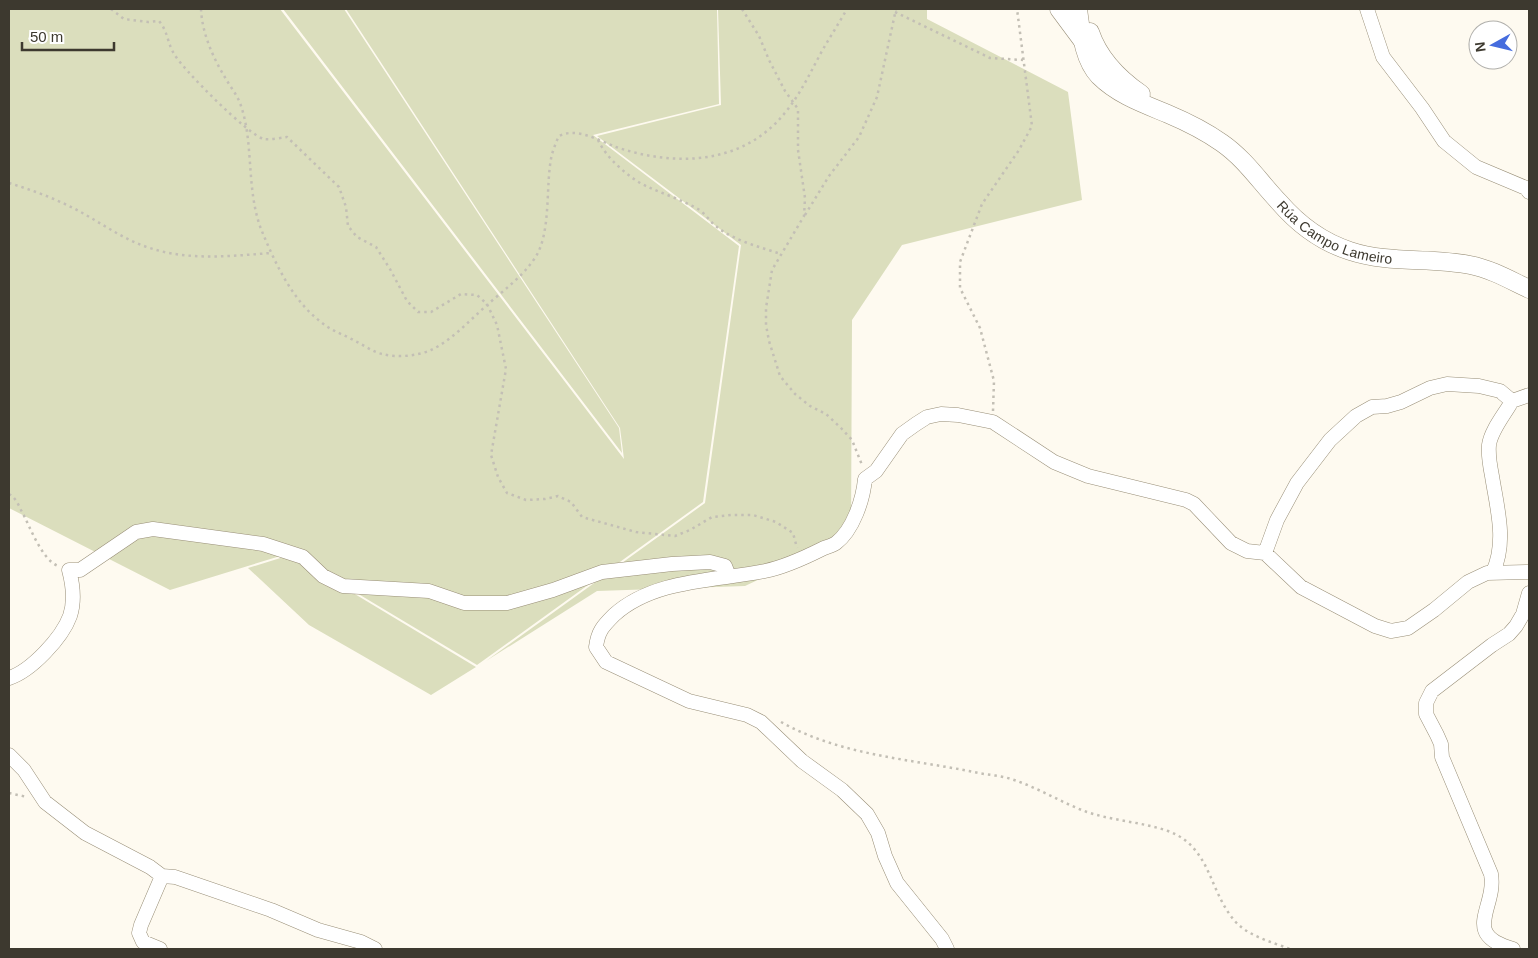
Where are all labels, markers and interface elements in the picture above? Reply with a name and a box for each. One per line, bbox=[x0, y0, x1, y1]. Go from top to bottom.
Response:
scale bar bbox=[22, 20, 115, 52]
north arrow bbox=[1468, 20, 1518, 70]
text: 50 m bbox=[30, 28, 63, 45]
text: N bbox=[1471, 41, 1489, 53]
street label: Rúa Campo Lameiro bbox=[1274, 197, 1393, 267]

